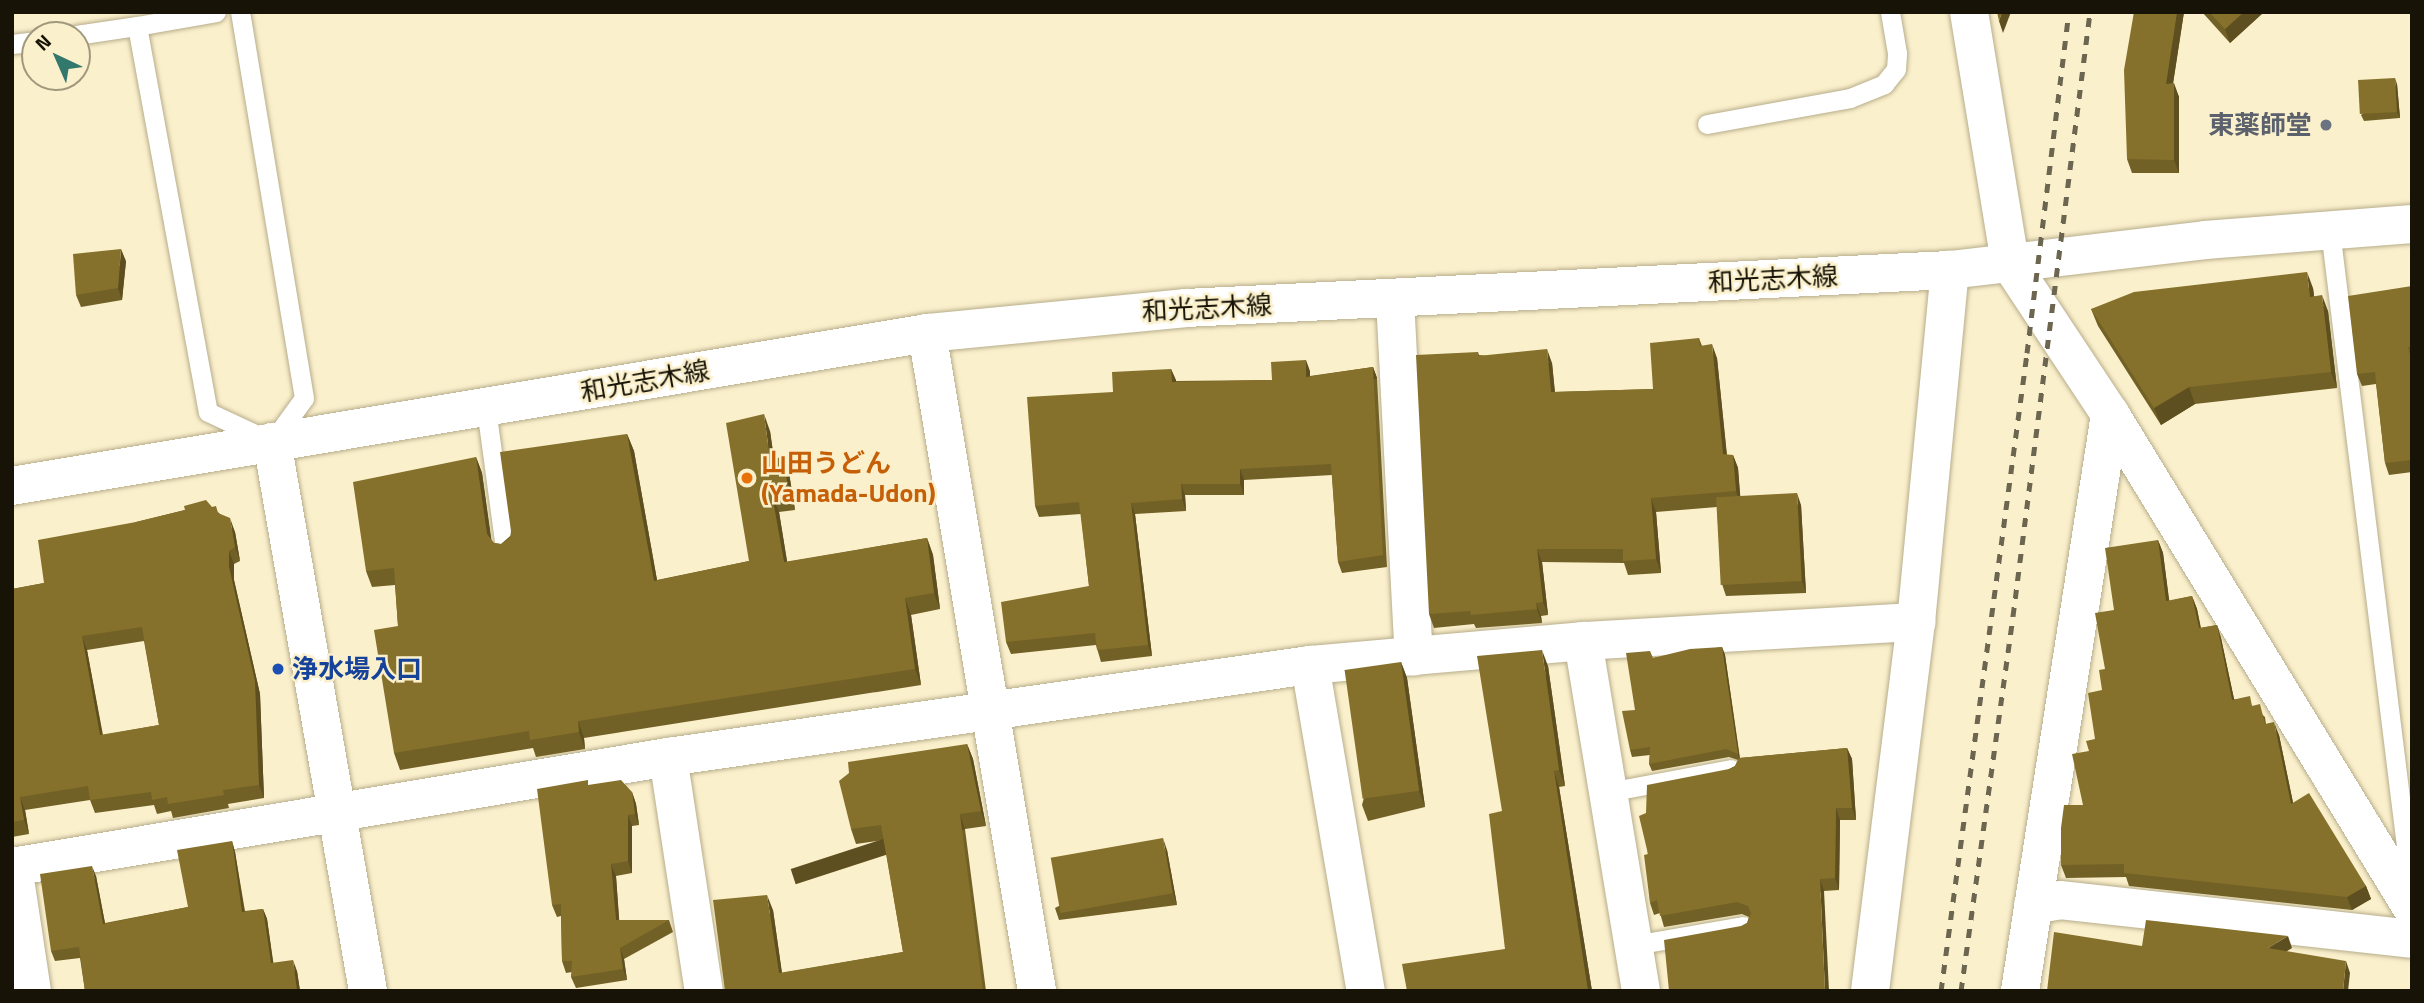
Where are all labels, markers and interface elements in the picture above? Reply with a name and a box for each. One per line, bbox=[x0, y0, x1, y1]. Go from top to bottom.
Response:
north arrow bbox=[21, 21, 91, 91]
text: N bbox=[28, 27, 57, 57]
place label: 東薬師堂 bbox=[2208, 109, 2312, 141]
marker: 東薬師堂 bbox=[2318, 117, 2334, 133]
street label: 和光志木線 bbox=[1707, 260, 1839, 298]
street label: 和光志木線 bbox=[1141, 289, 1273, 327]
street label: 和光志木線 bbox=[578, 354, 712, 408]
place label: 山田うどん (Yamada-Udon) bbox=[761, 447, 935, 508]
marker: 山田うどん (Yamada-Udon) bbox=[739, 470, 755, 486]
place label: 浄水場入口 bbox=[292, 653, 422, 685]
marker: 浄水場入口 bbox=[270, 661, 286, 677]

